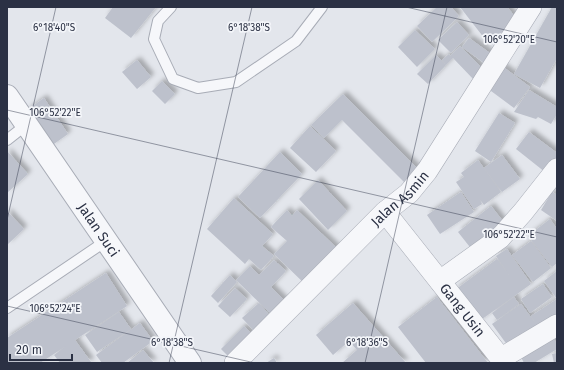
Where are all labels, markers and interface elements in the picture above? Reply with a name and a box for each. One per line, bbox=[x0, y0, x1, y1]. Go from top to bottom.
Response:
text: 6°18'40"S bbox=[33, 22, 76, 34]
text: 6°18'38"S bbox=[228, 22, 271, 34]
text: 106°52'20"E bbox=[483, 34, 535, 46]
text: 106°52'22"E bbox=[29, 107, 81, 119]
street label: Jalan Asmin bbox=[367, 167, 433, 230]
street label: Jalan Suci bbox=[74, 200, 123, 260]
text: 106°52'22"E bbox=[483, 229, 535, 241]
street label: Gang Usin bbox=[436, 280, 489, 341]
text: 106°52'24"E bbox=[29, 303, 81, 315]
scale bar bbox=[10, 336, 72, 362]
text: 6°18'38"S bbox=[151, 337, 194, 349]
text: 6°18'36"S bbox=[346, 337, 388, 349]
text: 20 m bbox=[16, 343, 42, 357]

